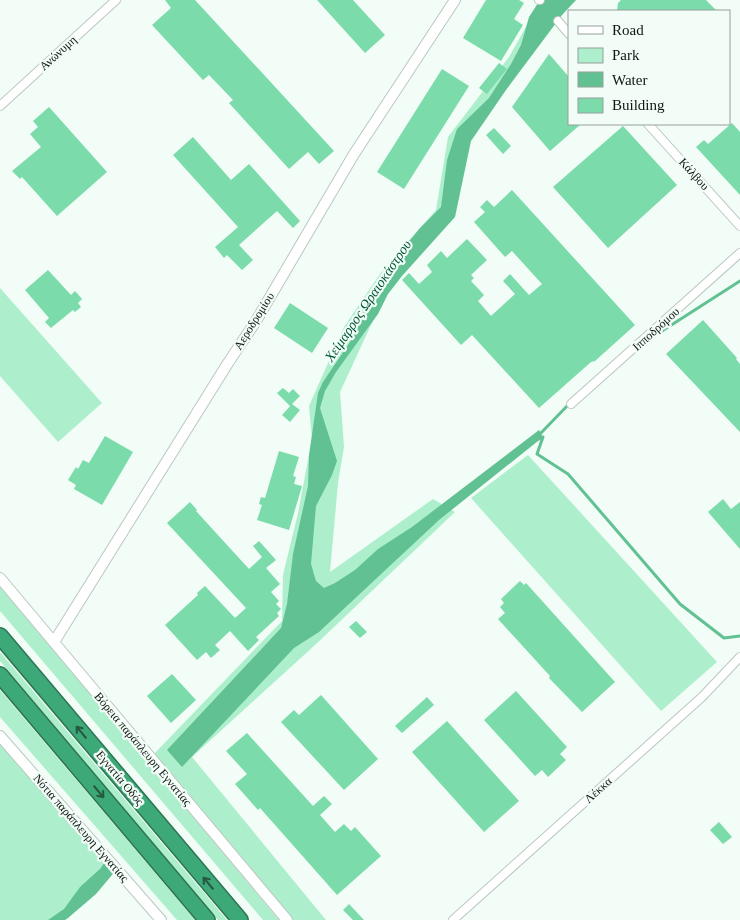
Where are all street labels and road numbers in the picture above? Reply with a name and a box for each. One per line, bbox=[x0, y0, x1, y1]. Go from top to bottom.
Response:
street label: Ανώνυμη bbox=[37, 33, 79, 73]
street label: Κάλβου bbox=[676, 155, 712, 193]
street label: Αεροδρομίου bbox=[231, 290, 277, 352]
street label: Ιπποδρόμου bbox=[630, 304, 682, 354]
street label: Βόρεια παράπλευρη Εγνατίας bbox=[91, 689, 195, 809]
street label: Εγνατία Οδός bbox=[93, 748, 147, 808]
street label: Νότια παράπλευρη Εγνατίας bbox=[30, 771, 132, 885]
street label: Λέκκα bbox=[581, 774, 615, 806]

